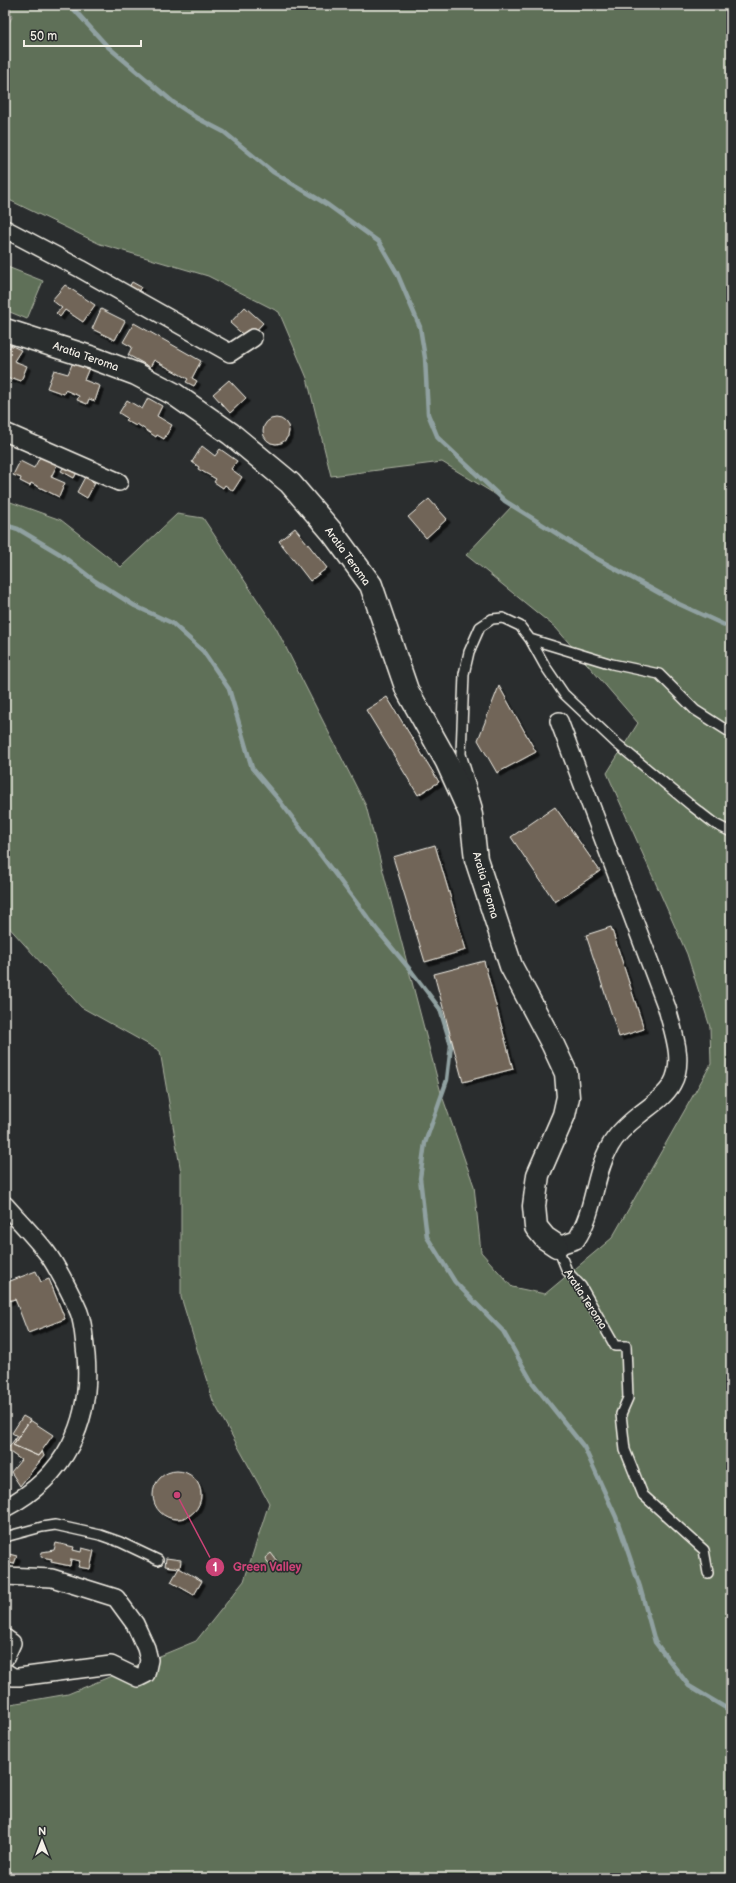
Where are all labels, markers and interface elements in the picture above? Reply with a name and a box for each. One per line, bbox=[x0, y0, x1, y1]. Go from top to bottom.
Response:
scale bar bbox=[24, 22, 141, 48]
text: 50 m bbox=[30, 29, 57, 44]
street label: Aratia Teroma bbox=[51, 339, 120, 374]
street label: Aratia Teroma bbox=[322, 525, 373, 588]
street label: Aratia Teroma bbox=[470, 850, 501, 920]
street label: Aratia Teroma bbox=[561, 1267, 610, 1332]
callout: Green Valley bbox=[205, 1555, 310, 1579]
text: 1 bbox=[212, 1560, 218, 1575]
text: Green Valley bbox=[233, 1560, 302, 1575]
north arrow bbox=[22, 1821, 62, 1861]
text: N bbox=[38, 1825, 46, 1838]

